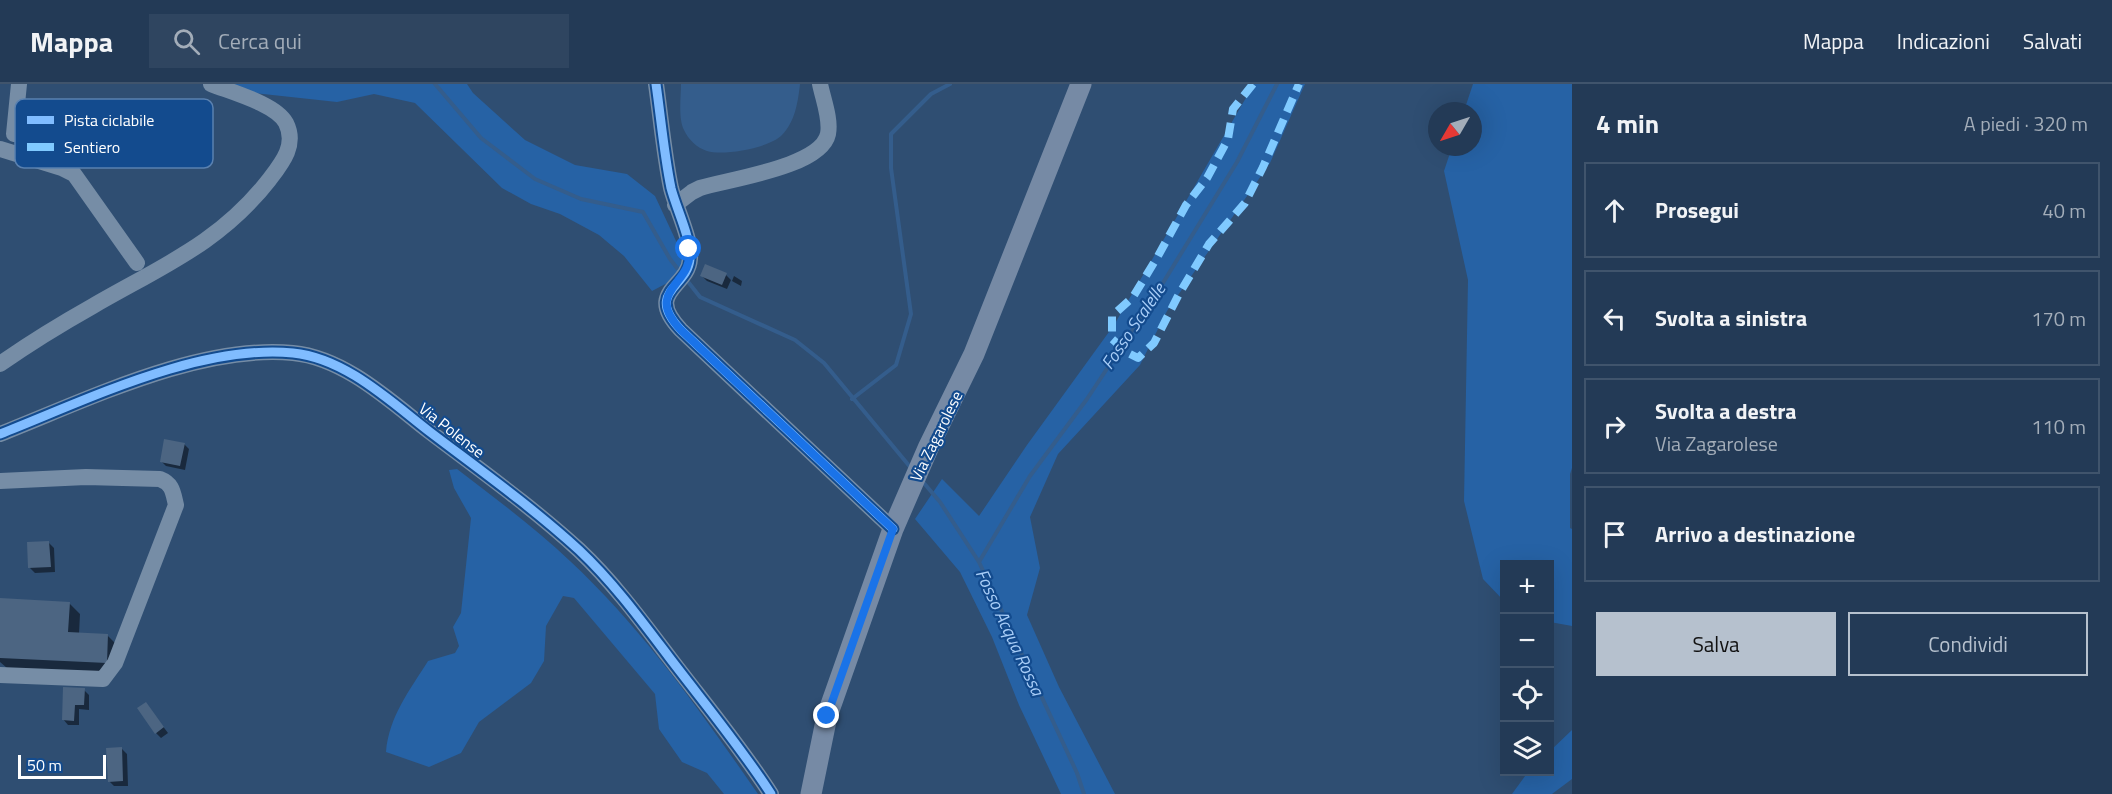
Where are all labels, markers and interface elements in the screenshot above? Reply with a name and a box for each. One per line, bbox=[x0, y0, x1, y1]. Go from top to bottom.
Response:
search box bbox=[149, 14, 569, 68]
text: Mappa bbox=[30, 20, 113, 63]
text: Cerca qui bbox=[218, 24, 302, 58]
icon: search bbox=[170, 25, 203, 58]
text: Mappa bbox=[1803, 25, 1864, 57]
text: Indicazioni bbox=[1897, 25, 1990, 57]
text: Salvati bbox=[2023, 25, 2082, 57]
legend bbox=[15, 99, 213, 168]
north arrow bbox=[1428, 102, 1482, 156]
text: 4 min bbox=[1596, 104, 1659, 143]
text: Pista ciclabile bbox=[64, 108, 154, 132]
text: A piedi · 320 m bbox=[1964, 108, 2088, 139]
text: Sentiero bbox=[64, 135, 120, 159]
text: Prosegui bbox=[1655, 193, 1739, 227]
icon: ahead bbox=[1598, 194, 1631, 227]
text: 40 m bbox=[2042, 195, 2086, 226]
route start bbox=[675, 235, 701, 261]
water label: Fosso Scalelle bbox=[1094, 276, 1173, 375]
text: Svolta a sinistra bbox=[1655, 301, 1807, 335]
icon: left bbox=[1598, 302, 1631, 335]
text: 170 m bbox=[2031, 303, 2086, 334]
street label: Via Zagarolese bbox=[904, 387, 968, 485]
text: Svolta a destra bbox=[1655, 394, 1797, 428]
street label: Via Polense bbox=[414, 396, 490, 464]
icon: right bbox=[1598, 410, 1631, 443]
text: 110 m bbox=[2031, 411, 2086, 442]
text: Via Zagarolese bbox=[1655, 428, 1778, 459]
text: Arrivo a destinazione bbox=[1655, 517, 1855, 551]
icon: arrive bbox=[1598, 518, 1631, 551]
map controls bbox=[1500, 560, 1554, 776]
button: + bbox=[1500, 560, 1554, 614]
water label: Fosso Acqua Rossa bbox=[969, 564, 1052, 701]
button: Salva bbox=[1596, 612, 1836, 676]
button: Condividi bbox=[1848, 612, 2088, 676]
button: − bbox=[1500, 614, 1554, 668]
button: locate bbox=[1500, 668, 1554, 722]
route end bbox=[813, 702, 839, 728]
button: layers bbox=[1500, 722, 1554, 776]
scale bar bbox=[18, 752, 106, 780]
text: 50 m bbox=[27, 753, 62, 777]

